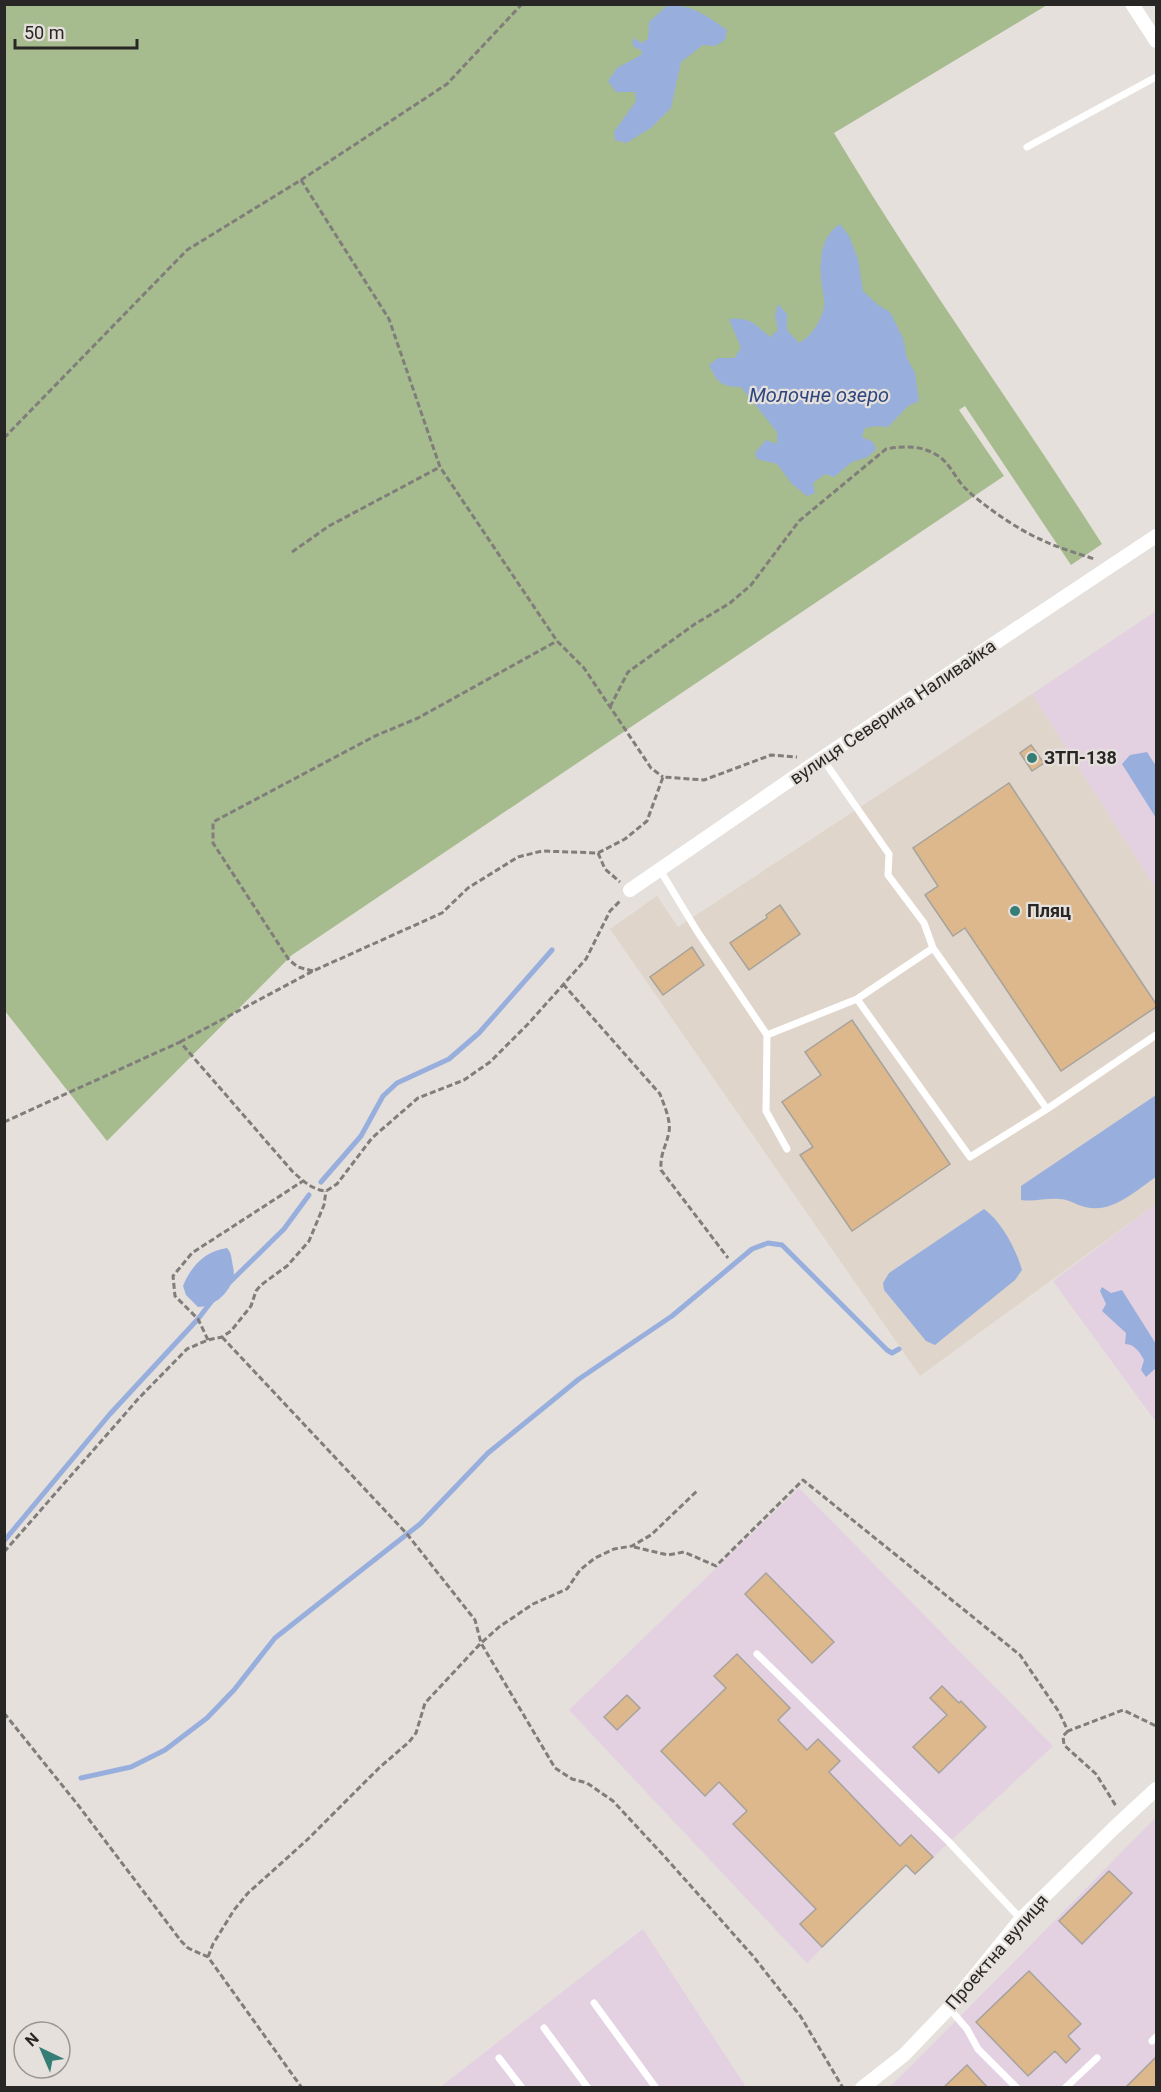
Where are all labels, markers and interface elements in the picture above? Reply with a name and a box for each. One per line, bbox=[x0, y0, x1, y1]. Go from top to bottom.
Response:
scale bar bbox=[15, 12, 136, 50]
text: 50 m bbox=[24, 22, 64, 43]
water label: Молочне озеро bbox=[749, 383, 889, 407]
street label: вулиця Северина Наливайка bbox=[786, 635, 1000, 788]
place label: ЗТП-138 bbox=[1044, 747, 1117, 768]
marker: ЗТП-138 bbox=[1025, 751, 1039, 765]
place label: Пляц bbox=[1027, 900, 1071, 921]
marker: Пляц bbox=[1008, 904, 1022, 918]
street label: Проектна вулиця bbox=[941, 1890, 1052, 2014]
north arrow bbox=[12, 2020, 72, 2080]
text: N bbox=[21, 2029, 43, 2050]

